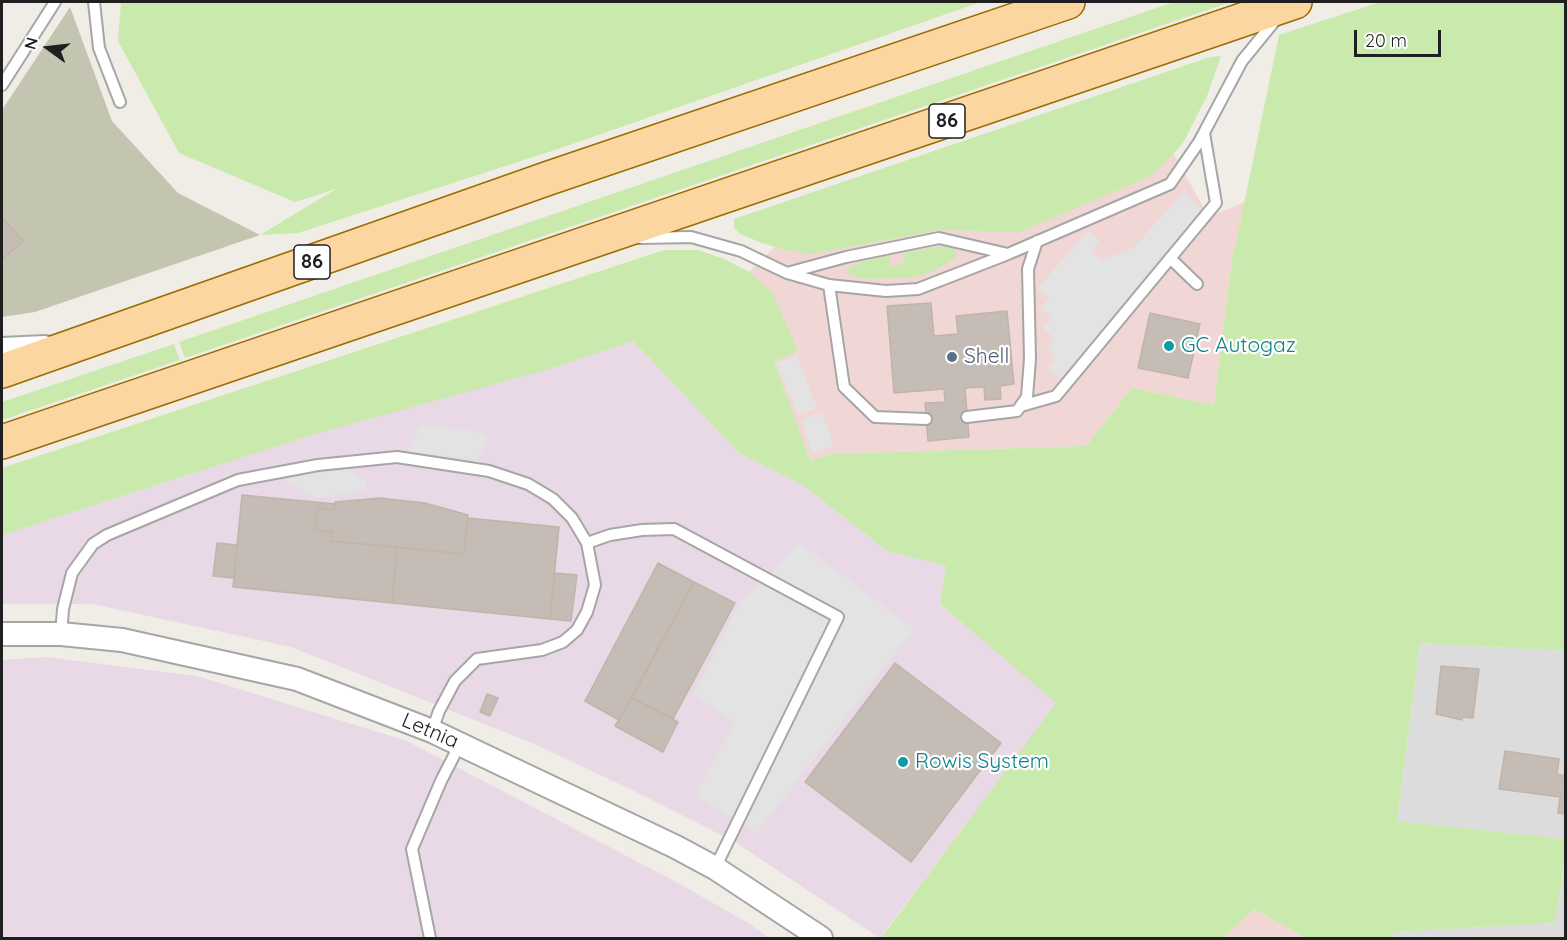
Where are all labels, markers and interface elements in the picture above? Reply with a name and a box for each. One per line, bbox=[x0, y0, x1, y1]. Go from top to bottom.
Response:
north arrow bbox=[18, 18, 78, 78]
scale bar bbox=[1357, 18, 1444, 56]
text: 20 m bbox=[1365, 29, 1407, 52]
text: N bbox=[19, 35, 42, 52]
road number: 86 bbox=[929, 104, 965, 138]
road number: 86 bbox=[294, 245, 330, 279]
place label: GC Autogaz bbox=[1181, 333, 1296, 359]
marker: GC Autogaz bbox=[1162, 339, 1176, 353]
place label: Shell bbox=[964, 344, 1009, 370]
marker: Shell bbox=[945, 350, 959, 364]
street label: Letnia bbox=[398, 708, 462, 754]
place label: Rowis System bbox=[915, 749, 1049, 775]
marker: Rowis System bbox=[896, 755, 910, 769]

